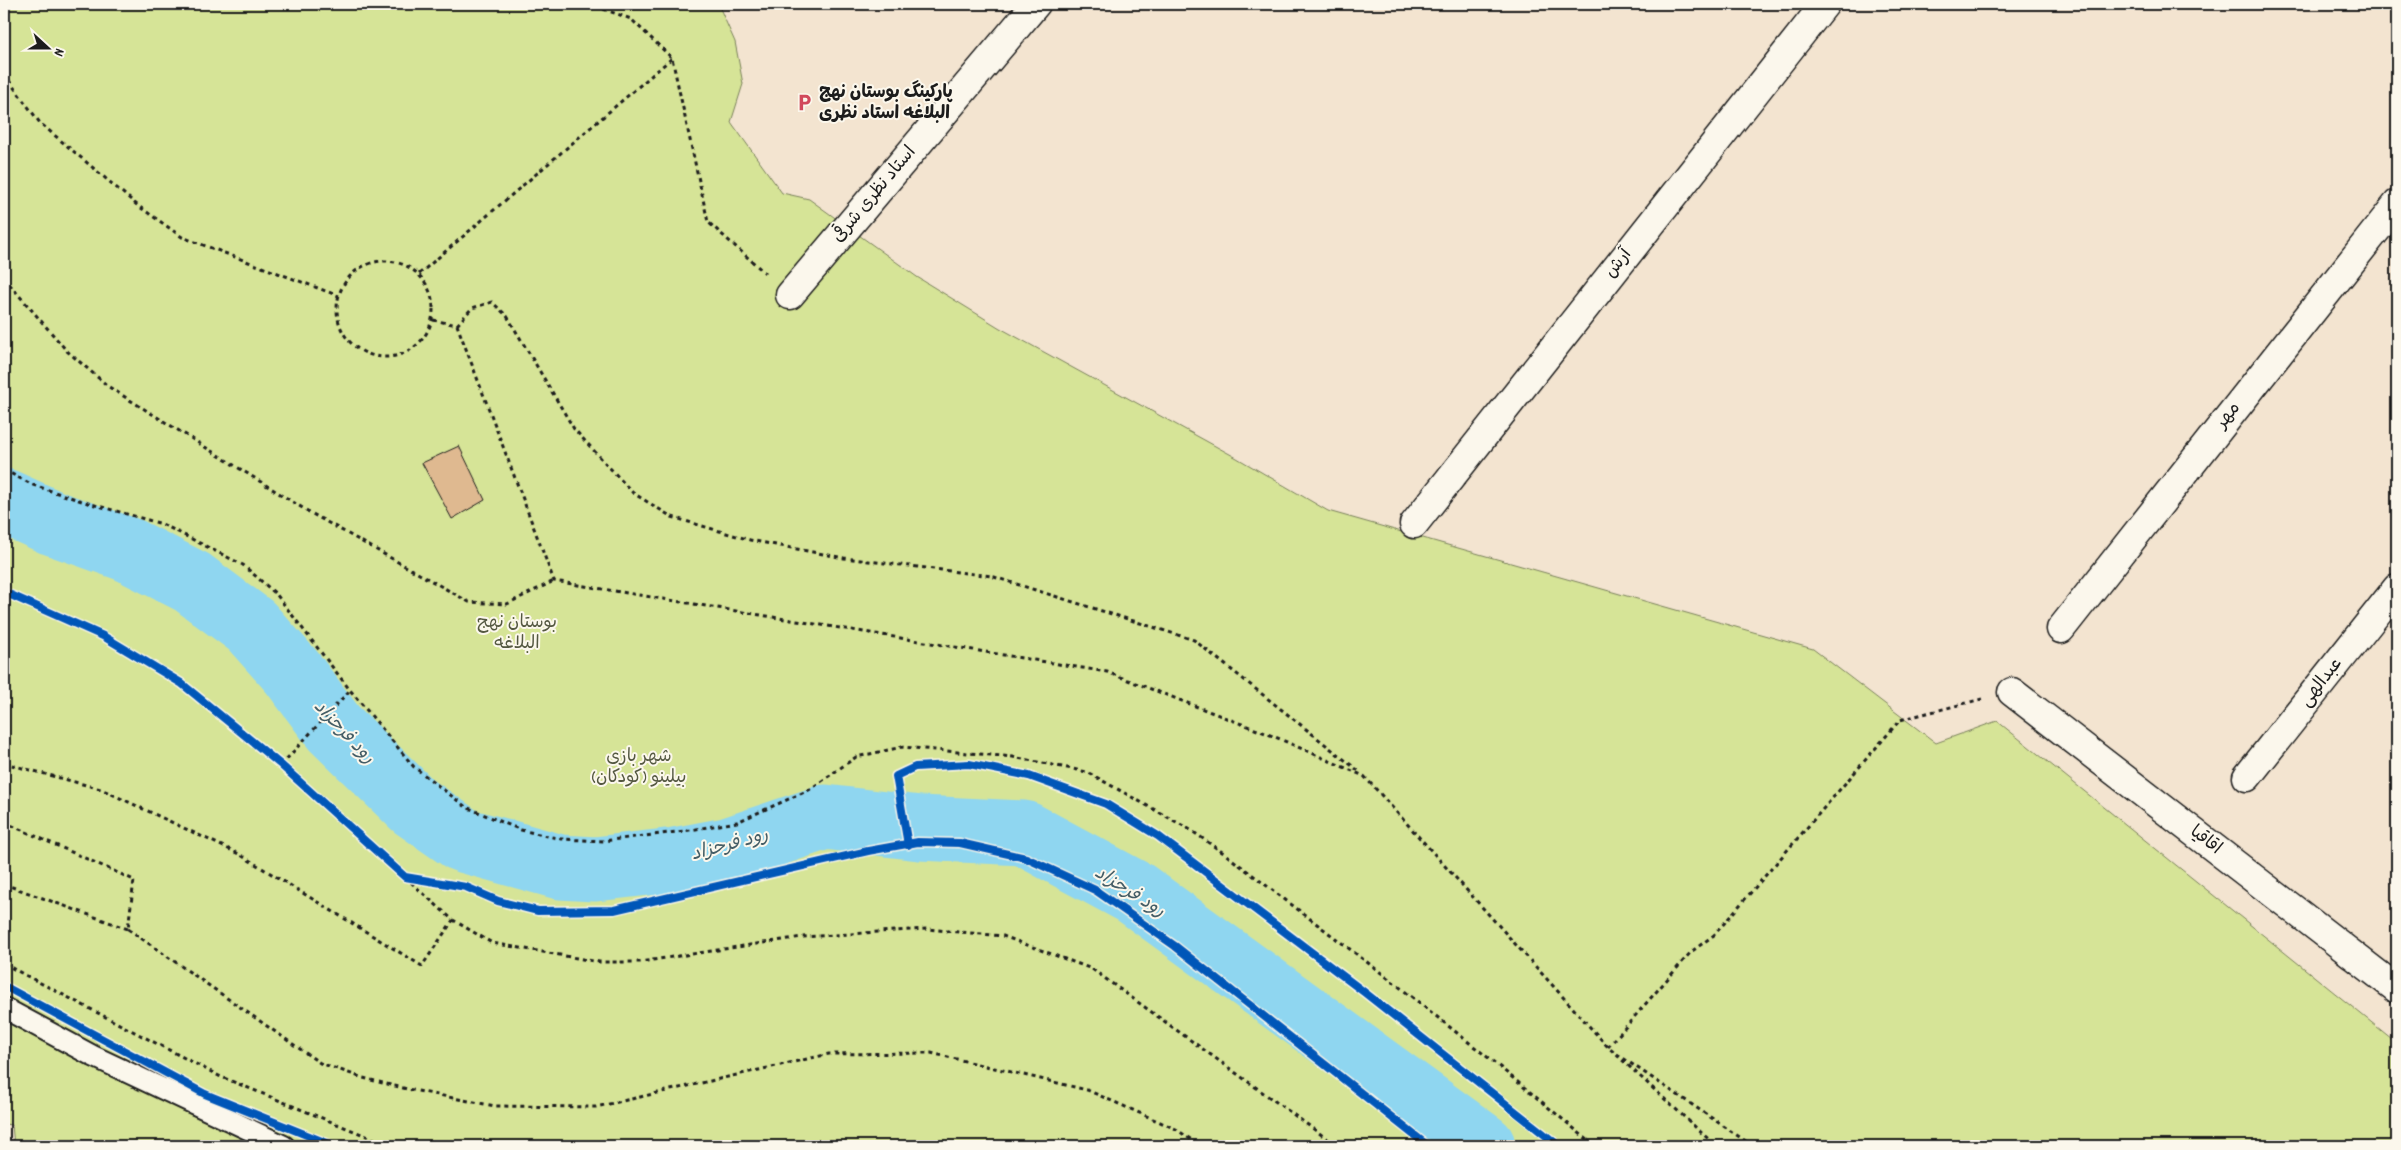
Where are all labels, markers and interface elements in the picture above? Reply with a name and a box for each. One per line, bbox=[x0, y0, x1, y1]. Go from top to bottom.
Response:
north arrow bbox=[22, 22, 72, 72]
text: N bbox=[48, 45, 69, 59]
place label: پارکینگ بوستان نهج البلاغه استاد نظری bbox=[819, 80, 954, 127]
parking icon: پارکینگ بوستان نهج البلاغه استاد نظری bbox=[795, 93, 815, 113]
street label: استاد نظری شرقی bbox=[826, 140, 923, 249]
street label: آرش bbox=[1599, 243, 1640, 284]
street label: مهر bbox=[2209, 397, 2247, 436]
park label: بوستان نهج البلاغه bbox=[477, 611, 557, 657]
street label: عبدالهی bbox=[2295, 653, 2349, 713]
water label: رود فرحزاد bbox=[306, 695, 380, 771]
park label: شهر بازی بیلینو (کودکان) bbox=[592, 745, 686, 791]
street label: اقاقیا bbox=[2184, 820, 2226, 862]
water label: رود فرحزاد bbox=[688, 823, 772, 869]
water label: رود فرحزاد bbox=[1088, 861, 1170, 925]

